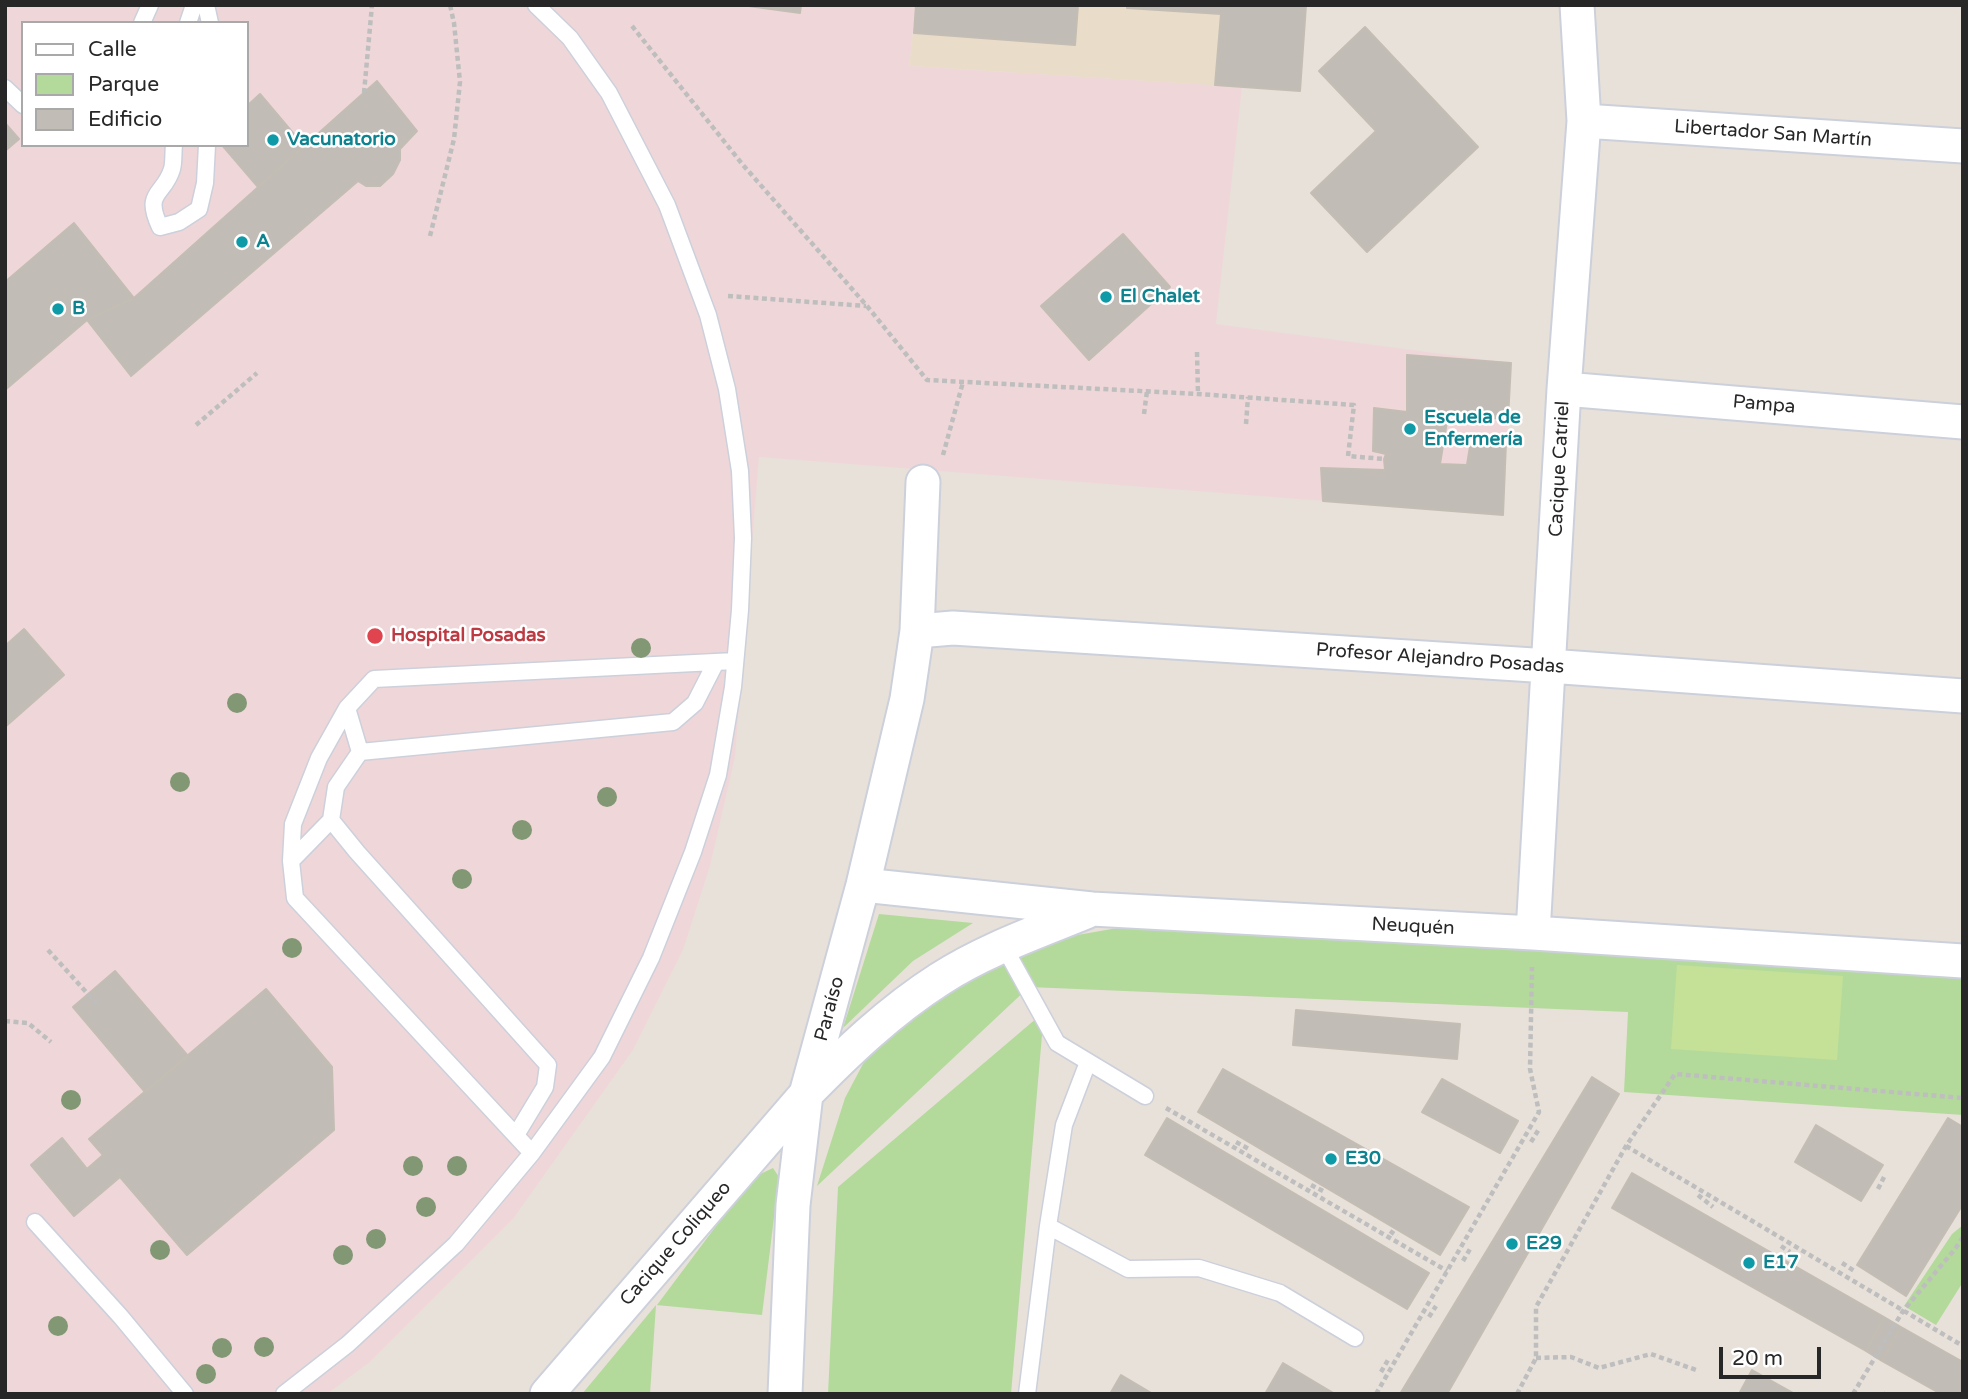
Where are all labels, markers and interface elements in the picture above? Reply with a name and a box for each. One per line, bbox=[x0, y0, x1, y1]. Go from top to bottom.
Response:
legend bbox=[21, 21, 248, 147]
text: Calle bbox=[88, 37, 137, 62]
text: Parque bbox=[88, 72, 159, 97]
text: Edificio bbox=[88, 107, 162, 132]
street label: Libertador San Martín bbox=[1673, 116, 1873, 152]
place label: Vacunatorio bbox=[287, 129, 396, 151]
marker: Vacunatorio bbox=[265, 132, 281, 148]
place label: A bbox=[256, 231, 270, 253]
marker: A bbox=[234, 234, 250, 250]
place label: El Chalet bbox=[1120, 286, 1200, 308]
marker: El Chalet bbox=[1098, 289, 1114, 305]
place label: B bbox=[72, 298, 85, 320]
marker: B bbox=[50, 301, 66, 317]
street label: Pampa bbox=[1732, 391, 1796, 419]
street label: Cacique Catriel bbox=[1545, 400, 1575, 538]
place label: Escuela de Enfermería bbox=[1424, 407, 1523, 451]
marker: Escuela de Enfermería bbox=[1402, 421, 1418, 437]
place label: Hospital Posadas bbox=[391, 625, 546, 647]
marker: Hospital Posadas bbox=[365, 626, 385, 646]
street label: Profesor Alejandro Posadas bbox=[1315, 639, 1565, 679]
street label: Neuquén bbox=[1371, 913, 1455, 941]
street label: Paraíso bbox=[810, 974, 850, 1044]
place label: E30 bbox=[1345, 1148, 1381, 1170]
marker: E30 bbox=[1323, 1151, 1339, 1167]
street label: Cacique Coliqueo bbox=[616, 1177, 736, 1311]
place label: E29 bbox=[1526, 1233, 1562, 1255]
marker: E29 bbox=[1504, 1236, 1520, 1252]
place label: E17 bbox=[1763, 1252, 1799, 1274]
marker: E17 bbox=[1741, 1255, 1757, 1271]
scale bar bbox=[1723, 1332, 1825, 1376]
text: 20 m bbox=[1732, 1346, 1783, 1371]

